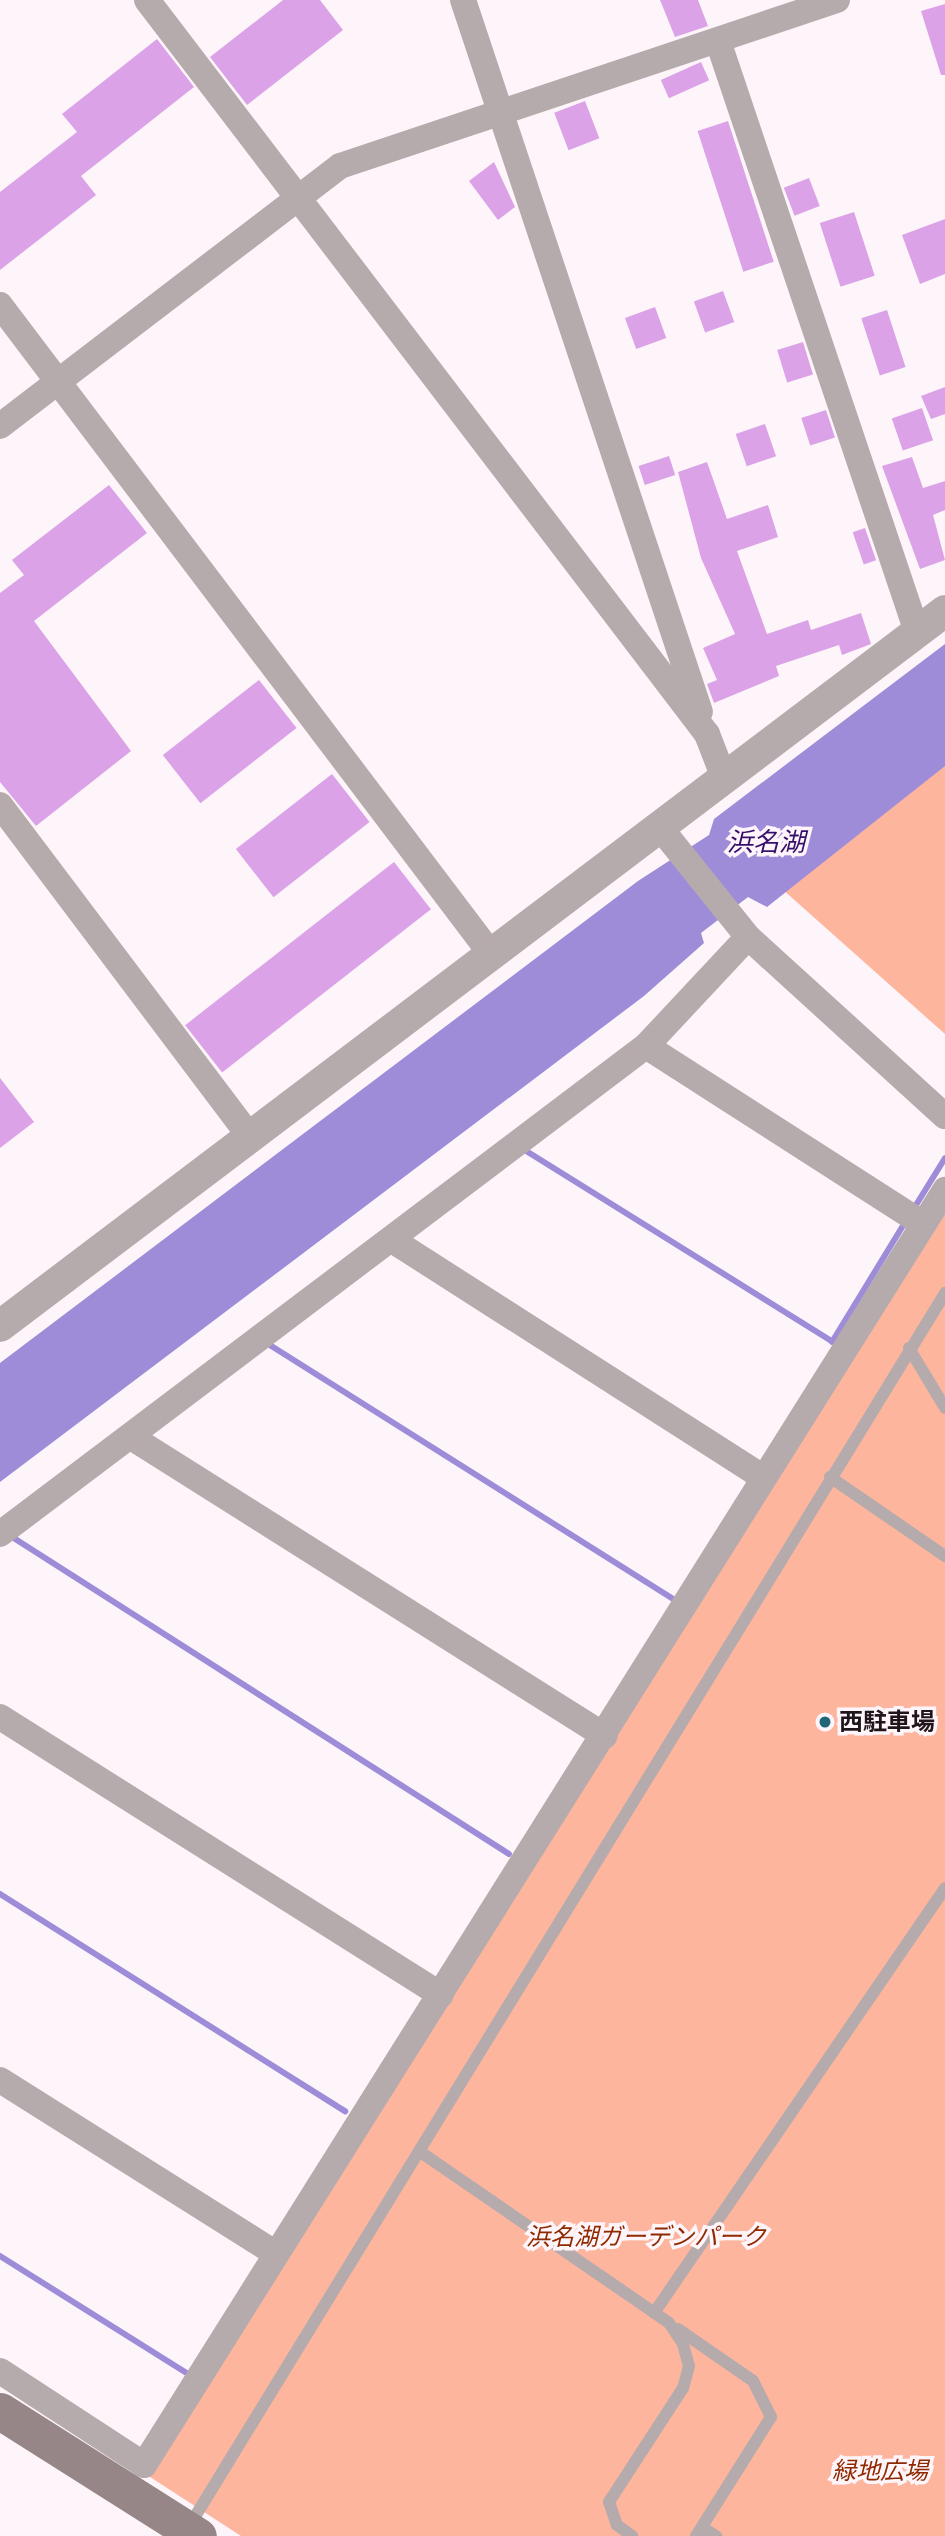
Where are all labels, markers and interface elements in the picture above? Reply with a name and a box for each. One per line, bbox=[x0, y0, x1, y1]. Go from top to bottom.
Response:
water label: 浜名湖 bbox=[727, 827, 805, 859]
place label: 西駐車場 bbox=[839, 1708, 935, 1736]
marker: 西駐車場 bbox=[817, 1714, 833, 1730]
park label: 浜名湖ガーデンパーク bbox=[526, 2223, 766, 2251]
park label: 緑地広場 bbox=[832, 2457, 928, 2485]

